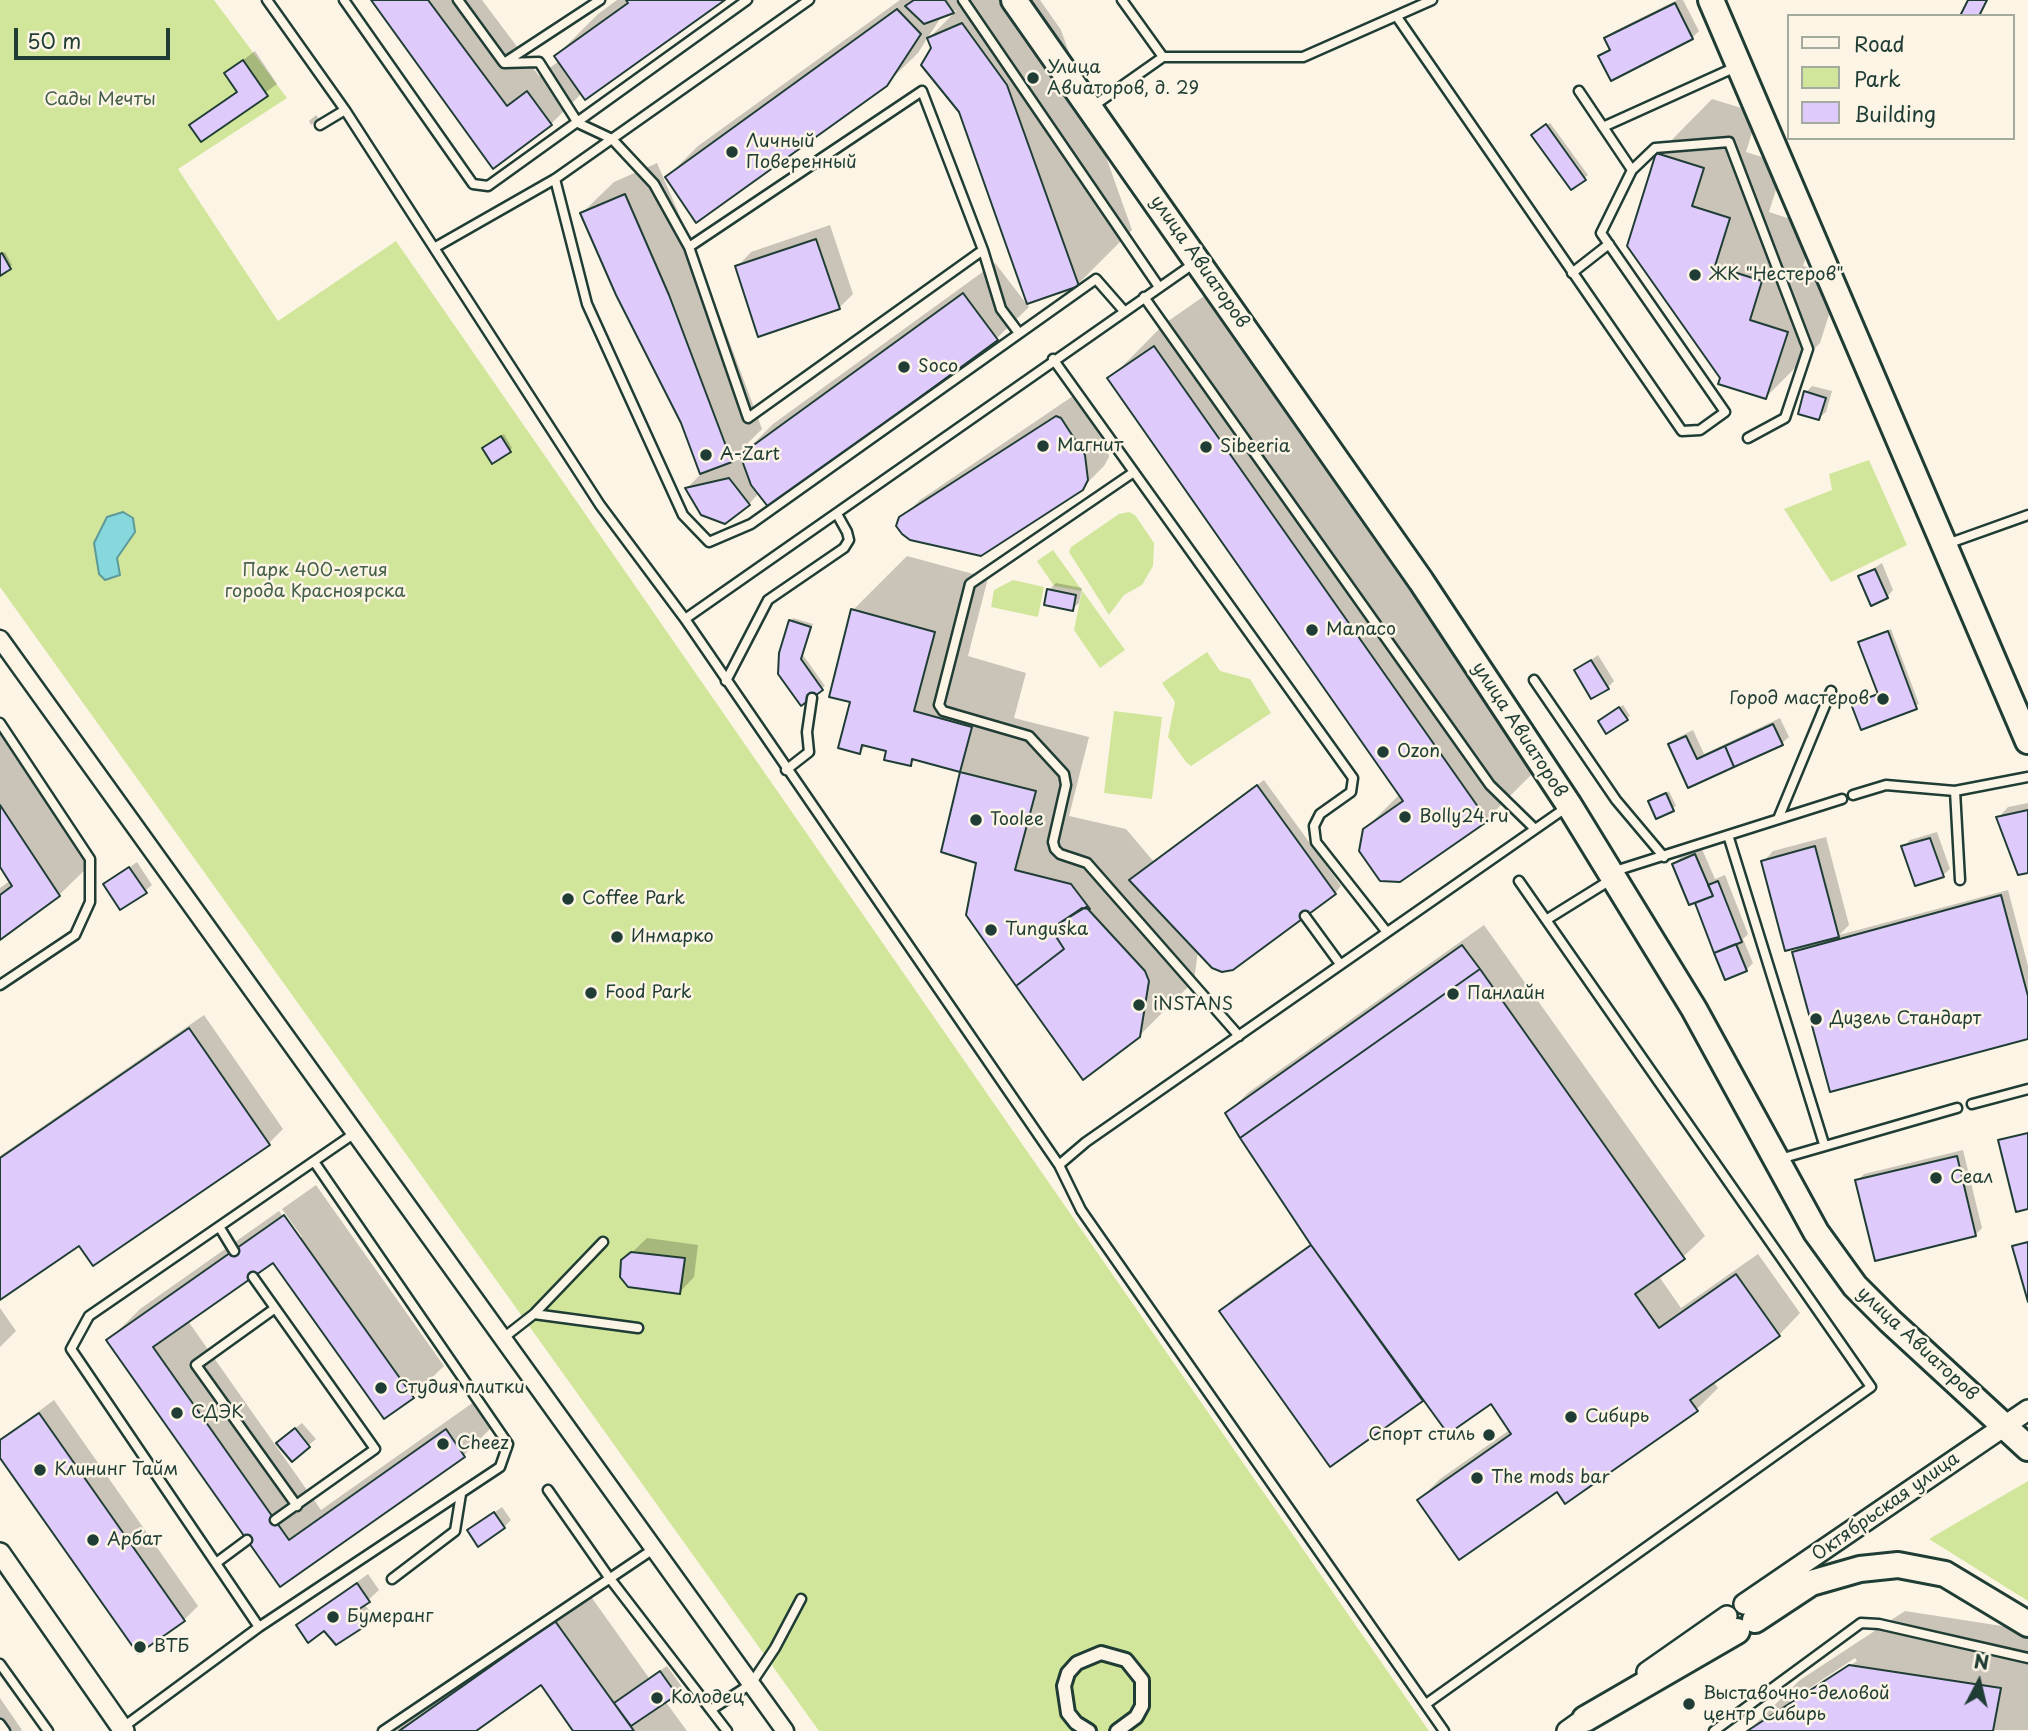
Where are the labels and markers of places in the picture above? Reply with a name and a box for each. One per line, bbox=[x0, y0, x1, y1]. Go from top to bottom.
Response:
place label: Улица Авиаторов, д. 29 bbox=[1047, 57, 1199, 100]
marker: Улица Авиаторов, д. 29 bbox=[1025, 70, 1041, 86]
place label: Личный Поверенный bbox=[746, 131, 857, 174]
marker: Личный Поверенный bbox=[724, 144, 740, 160]
place label: ЖК "Нестеров" bbox=[1709, 264, 1844, 286]
marker: ЖК "Нестеров" bbox=[1687, 267, 1703, 283]
place label: Soco bbox=[918, 356, 958, 378]
marker: Soco bbox=[896, 359, 912, 375]
place label: Магнит bbox=[1057, 435, 1123, 457]
place label: Sibeeria bbox=[1220, 436, 1290, 458]
marker: Магнит bbox=[1035, 438, 1051, 454]
marker: Sibeeria bbox=[1198, 439, 1214, 455]
place label: A-Zart bbox=[720, 444, 780, 466]
marker: A-Zart bbox=[698, 447, 714, 463]
place label: Manaco bbox=[1326, 619, 1396, 641]
marker: Manaco bbox=[1304, 622, 1320, 638]
place label: Город мастеров bbox=[1729, 688, 1869, 710]
marker: Город мастеров bbox=[1875, 691, 1891, 707]
place label: Ozon bbox=[1397, 741, 1440, 763]
marker: Ozon bbox=[1375, 744, 1391, 760]
place label: Bolly24.ru bbox=[1419, 806, 1509, 828]
place label: Toolee bbox=[990, 809, 1044, 831]
marker: Bolly24.ru bbox=[1397, 809, 1413, 825]
marker: Toolee bbox=[968, 812, 984, 828]
place label: Coffee Park bbox=[582, 888, 685, 910]
marker: Coffee Park bbox=[560, 891, 576, 907]
place label: Tunguska bbox=[1005, 919, 1088, 941]
marker: Tunguska bbox=[983, 922, 999, 938]
place label: Инмарко bbox=[631, 926, 714, 948]
marker: Инмарко bbox=[609, 929, 625, 945]
place label: Food Park bbox=[605, 982, 692, 1004]
place label: Панлайн bbox=[1467, 983, 1545, 1005]
marker: Food Park bbox=[583, 985, 599, 1001]
marker: Панлайн bbox=[1445, 986, 1461, 1002]
place label: iNSTANS bbox=[1153, 994, 1233, 1016]
marker: iNSTANS bbox=[1131, 997, 1147, 1013]
place label: Дизель Стандарт bbox=[1830, 1008, 1981, 1030]
marker: Дизель Стандарт bbox=[1808, 1011, 1824, 1027]
place label: Сеал bbox=[1950, 1167, 1993, 1189]
marker: Сеал bbox=[1928, 1170, 1944, 1186]
place label: Студия плитки bbox=[395, 1377, 525, 1399]
marker: Студия плитки bbox=[373, 1380, 389, 1396]
place label: СДЭК bbox=[191, 1402, 244, 1424]
marker: СДЭК bbox=[169, 1405, 185, 1421]
place label: Сибирь bbox=[1585, 1406, 1649, 1428]
marker: Сибирь bbox=[1563, 1409, 1579, 1425]
place label: Спорт стиль bbox=[1368, 1424, 1475, 1446]
marker: Спорт стиль bbox=[1481, 1427, 1497, 1443]
place label: Cheez bbox=[457, 1433, 509, 1455]
marker: Cheez bbox=[435, 1436, 451, 1452]
place label: Клининг Тайм bbox=[54, 1459, 178, 1481]
marker: Клининг Тайм bbox=[32, 1462, 48, 1478]
place label: The mods bar bbox=[1491, 1467, 1610, 1489]
marker: The mods bar bbox=[1469, 1470, 1485, 1486]
place label: Арбат bbox=[107, 1529, 162, 1551]
marker: Арбат bbox=[85, 1532, 101, 1548]
place label: Бумеранг bbox=[347, 1606, 433, 1628]
marker: Бумеранг bbox=[325, 1609, 341, 1625]
place label: ВТБ bbox=[154, 1636, 189, 1658]
marker: ВТБ bbox=[132, 1639, 148, 1655]
place label: Выставочно-деловой центр Сибирь bbox=[1703, 1683, 1890, 1726]
place label: Колодец bbox=[671, 1687, 744, 1709]
marker: Колодец bbox=[649, 1690, 665, 1706]
marker: Выставочно-деловой центр Сибирь bbox=[1681, 1696, 1697, 1712]

